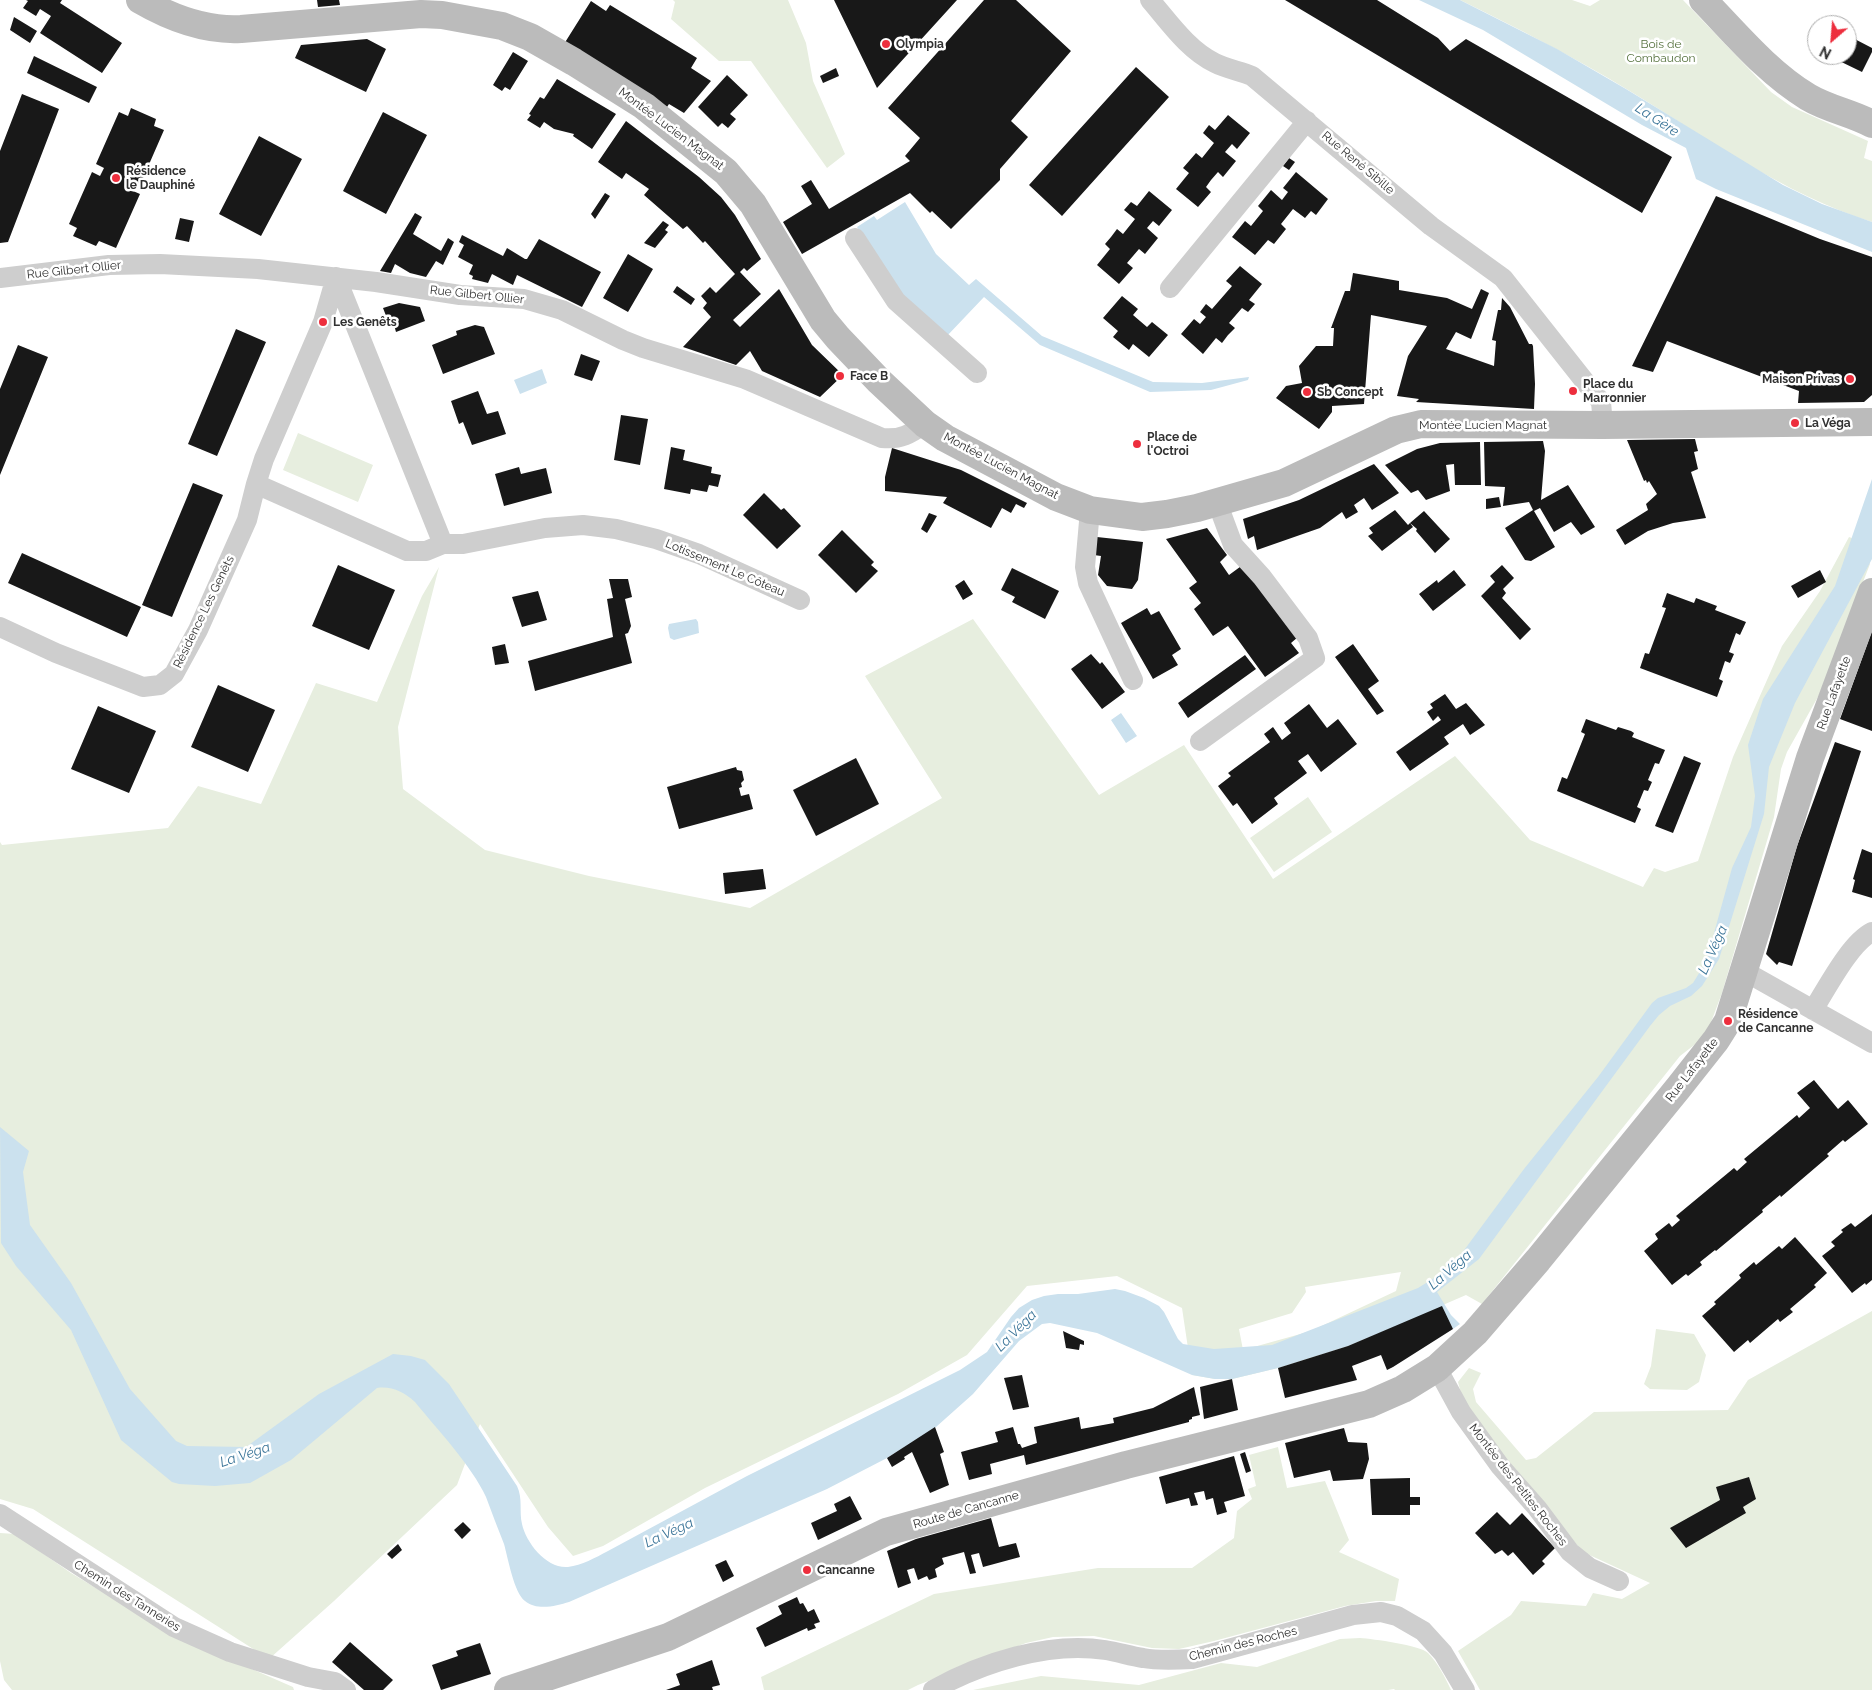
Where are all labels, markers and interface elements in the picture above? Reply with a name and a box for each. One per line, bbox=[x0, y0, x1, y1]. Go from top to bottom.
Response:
north arrow bbox=[1807, 15, 1857, 65]
place label: Olympia bbox=[896, 37, 944, 51]
park label: Bois de Combaudon bbox=[1626, 37, 1696, 65]
marker: Olympia bbox=[880, 38, 892, 50]
text: N bbox=[1817, 43, 1834, 62]
street label: Montée Lucien Magnat bbox=[616, 85, 726, 173]
water label: La Gère bbox=[1632, 100, 1682, 140]
street label: Rue René Sibille bbox=[1319, 128, 1397, 198]
place label: Résidence le Dauphiné bbox=[126, 164, 195, 192]
marker: Résidence le Dauphiné bbox=[110, 172, 122, 184]
street label: Rue Gilbert Ollier bbox=[26, 258, 122, 282]
street label: Rue Gilbert Ollier bbox=[429, 283, 525, 307]
place label: Les Genêts bbox=[333, 315, 397, 329]
marker: Les Genêts bbox=[317, 316, 329, 328]
place label: Face B bbox=[850, 369, 888, 383]
marker: Face B bbox=[834, 370, 846, 382]
place label: Maison Privas bbox=[1762, 372, 1840, 386]
marker: Maison Privas bbox=[1844, 373, 1856, 385]
place label: Place du Marronnier bbox=[1583, 377, 1646, 405]
place label: Sb Concept bbox=[1317, 385, 1384, 399]
marker: Place du Marronnier bbox=[1567, 385, 1579, 397]
marker: Sb Concept bbox=[1301, 386, 1313, 398]
place label: La Véga bbox=[1805, 416, 1851, 430]
marker: La Véga bbox=[1789, 417, 1801, 429]
street label: Montée Lucien Magnat bbox=[1419, 418, 1547, 432]
street label: Montée Lucien Magnat bbox=[941, 430, 1061, 502]
place label: Place de l'Octroi bbox=[1147, 430, 1197, 458]
marker: Place de l'Octroi bbox=[1131, 438, 1143, 450]
street label: Lotissement Le Côteau bbox=[663, 536, 787, 600]
street label: Résidence Les Genêts bbox=[170, 553, 238, 671]
street label: Rue Lafayette bbox=[1814, 654, 1854, 732]
water label: La Véga bbox=[1695, 923, 1731, 977]
place label: Résidence de Cancanne bbox=[1738, 1007, 1814, 1035]
marker: Résidence de Cancanne bbox=[1722, 1015, 1734, 1027]
street label: Rue Lafayette bbox=[1663, 1035, 1721, 1105]
water label: La Véga bbox=[1425, 1247, 1475, 1293]
water label: La Véga bbox=[992, 1307, 1040, 1355]
street label: Montée des Petites Roches bbox=[1466, 1421, 1570, 1549]
water label: La Véga bbox=[218, 1439, 272, 1471]
street label: Route de Cancanne bbox=[911, 1488, 1021, 1532]
water label: La Véga bbox=[642, 1514, 696, 1552]
street label: Chemin des Tanneries bbox=[71, 1557, 183, 1635]
place label: Cancanne bbox=[817, 1563, 875, 1577]
marker: Cancanne bbox=[801, 1564, 813, 1576]
street label: Chemin des Roches bbox=[1188, 1624, 1298, 1664]

